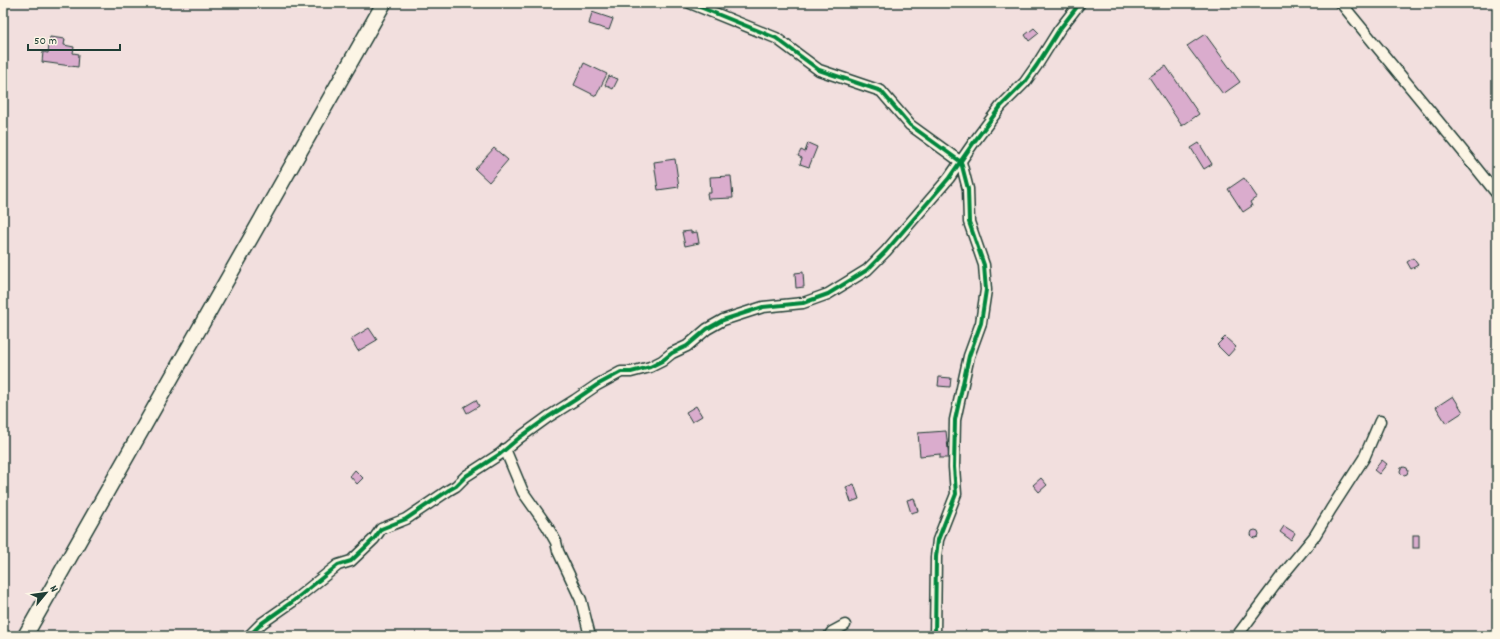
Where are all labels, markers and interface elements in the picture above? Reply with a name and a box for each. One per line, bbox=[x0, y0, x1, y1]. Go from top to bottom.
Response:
scale bar bbox=[28, 26, 120, 52]
text: 50 m bbox=[34, 33, 57, 50]
north arrow bbox=[26, 573, 66, 613]
text: N bbox=[45, 583, 62, 596]

